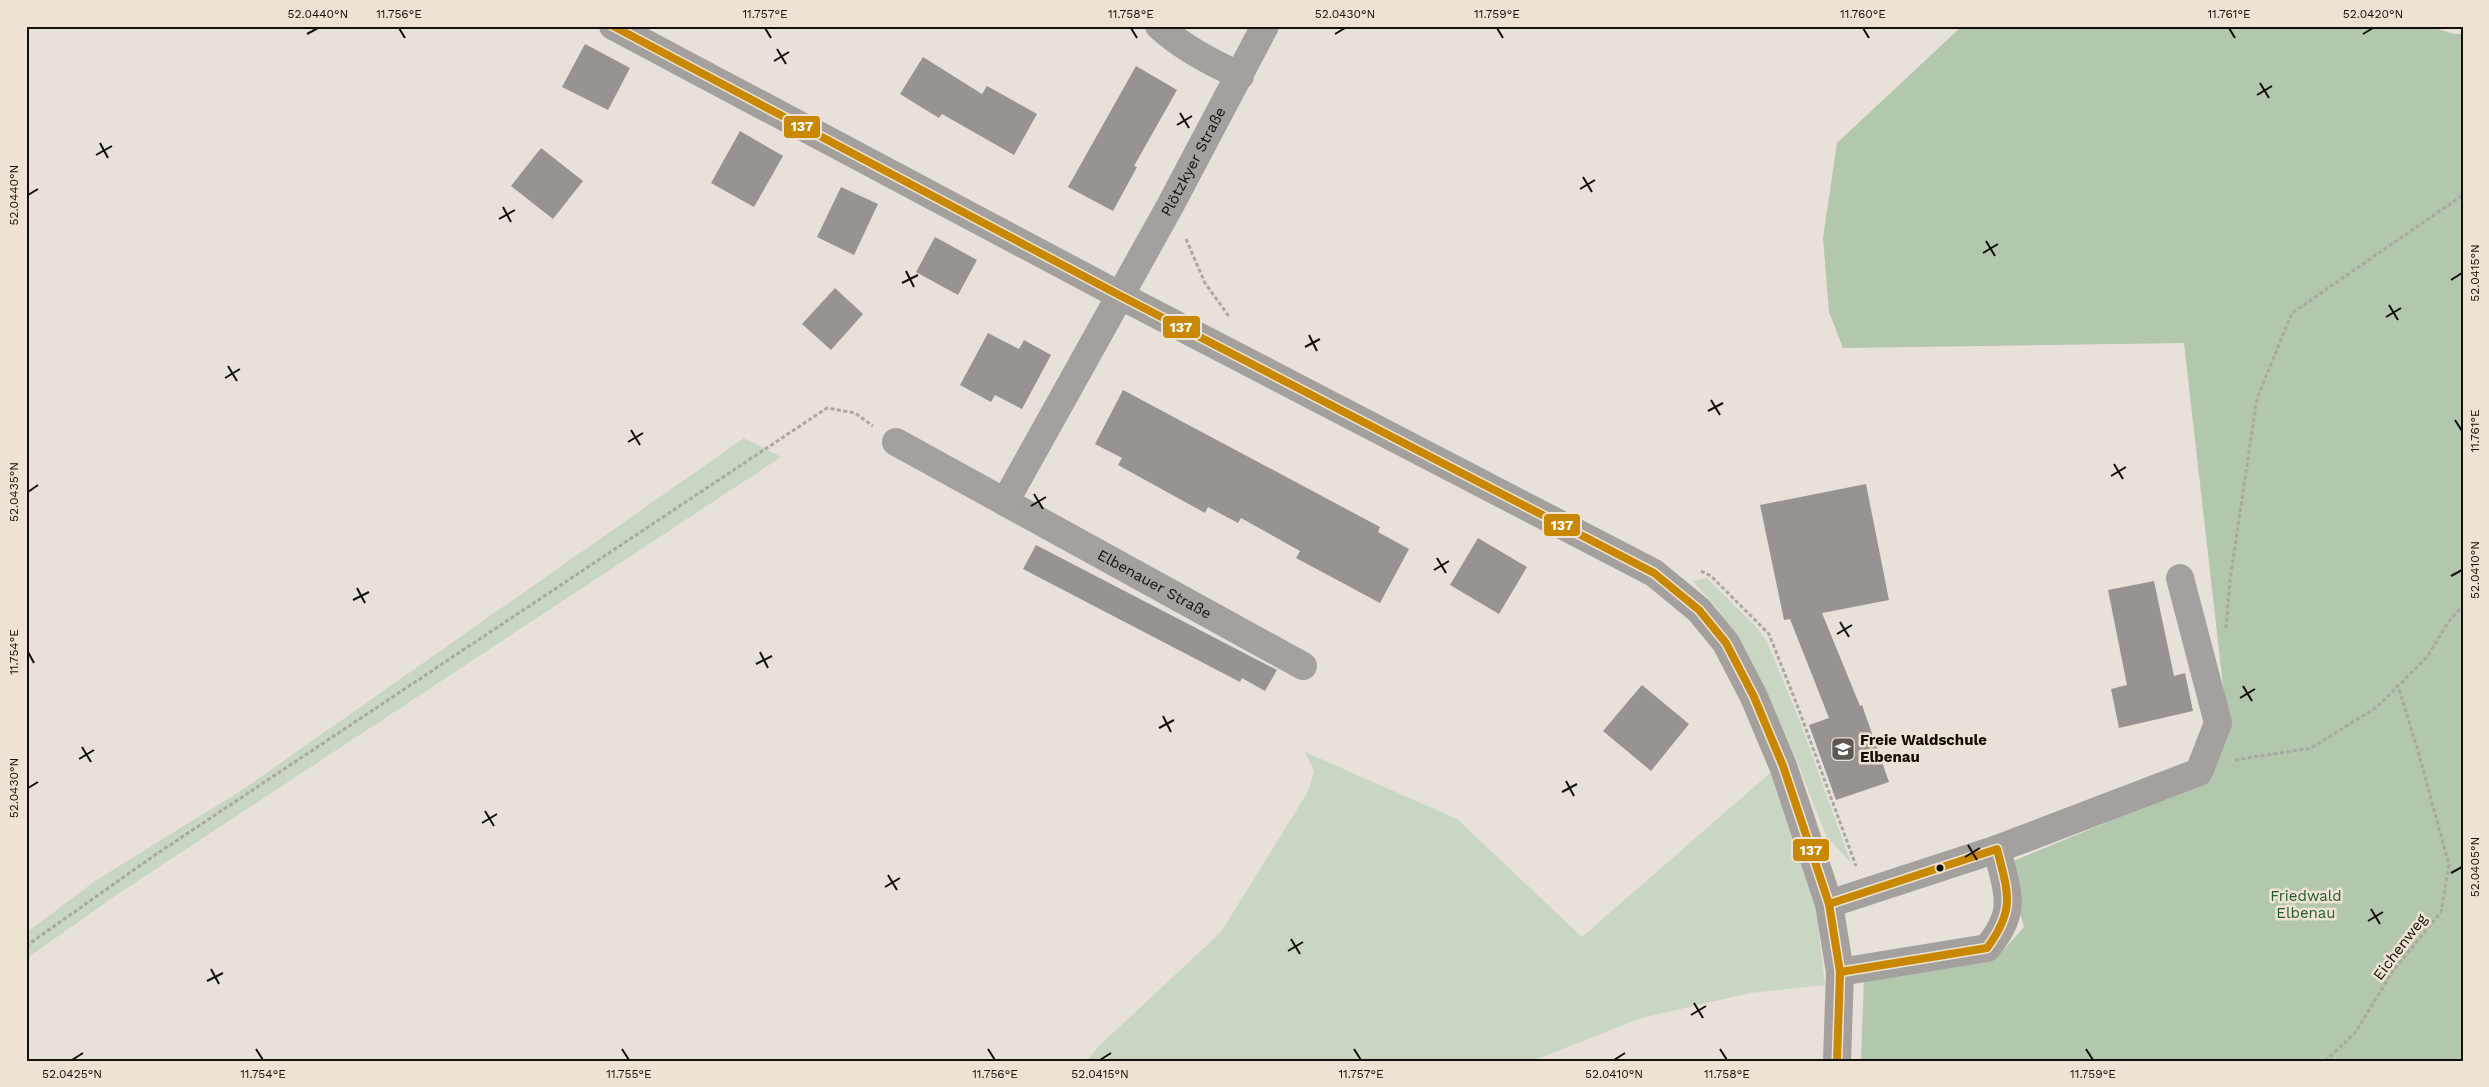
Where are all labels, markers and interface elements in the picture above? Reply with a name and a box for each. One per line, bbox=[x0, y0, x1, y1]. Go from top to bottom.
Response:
text: 52.0440°N bbox=[288, 7, 348, 21]
text: 11.756°E bbox=[376, 7, 422, 21]
text: 11.757°E bbox=[742, 7, 788, 21]
text: 11.758°E bbox=[1108, 7, 1154, 21]
text: 52.0430°N bbox=[1315, 7, 1375, 21]
text: 11.759°E bbox=[1474, 7, 1520, 21]
text: 11.760°E bbox=[1840, 7, 1886, 21]
text: 11.761°E bbox=[2207, 7, 2251, 21]
text: 52.0420°N bbox=[2343, 7, 2403, 21]
street label: Plötzkyer Straße bbox=[1157, 104, 1230, 219]
line badge: 137 bbox=[783, 115, 821, 139]
text: 137 bbox=[791, 118, 814, 134]
text: 52.0440°N bbox=[7, 165, 21, 225]
text: 52.0415°N bbox=[2468, 244, 2482, 302]
line badge: 137 bbox=[1162, 315, 1201, 339]
text: 137 bbox=[1170, 319, 1193, 335]
text: 11.761°E bbox=[2468, 409, 2482, 453]
text: 52.0435°N bbox=[7, 462, 21, 522]
line badge: 137 bbox=[1543, 513, 1581, 537]
text: 137 bbox=[1551, 517, 1574, 533]
text: 52.0410°N bbox=[2468, 541, 2482, 599]
street label: Elbenauer Straße bbox=[1094, 546, 1214, 623]
text: 11.754°E bbox=[7, 629, 21, 675]
place label: Freie Waldschule Elbenau bbox=[1860, 731, 1987, 766]
school or university icon: Freie Waldschule Elbenau bbox=[1830, 736, 1856, 762]
text: 52.0430°N bbox=[7, 758, 21, 818]
text: 52.0405°N bbox=[2468, 837, 2482, 897]
line badge: 137 bbox=[1792, 838, 1830, 862]
text: 137 bbox=[1800, 842, 1823, 858]
unlabelled marker bbox=[1935, 863, 1945, 873]
park label: Friedwald Elbenau bbox=[2270, 887, 2342, 922]
street label: Eichenweg bbox=[2369, 910, 2431, 984]
text: 52.0425°N bbox=[42, 1067, 102, 1081]
text: 11.754°E bbox=[240, 1067, 286, 1081]
text: 11.755°E bbox=[606, 1067, 652, 1081]
text: 11.756°E bbox=[972, 1067, 1018, 1081]
text: 52.0415°N bbox=[1071, 1067, 1129, 1081]
text: 11.757°E bbox=[1338, 1067, 1384, 1081]
text: 52.0410°N bbox=[1585, 1067, 1643, 1081]
text: 11.758°E bbox=[1704, 1067, 1750, 1081]
text: 11.759°E bbox=[2070, 1067, 2116, 1081]

